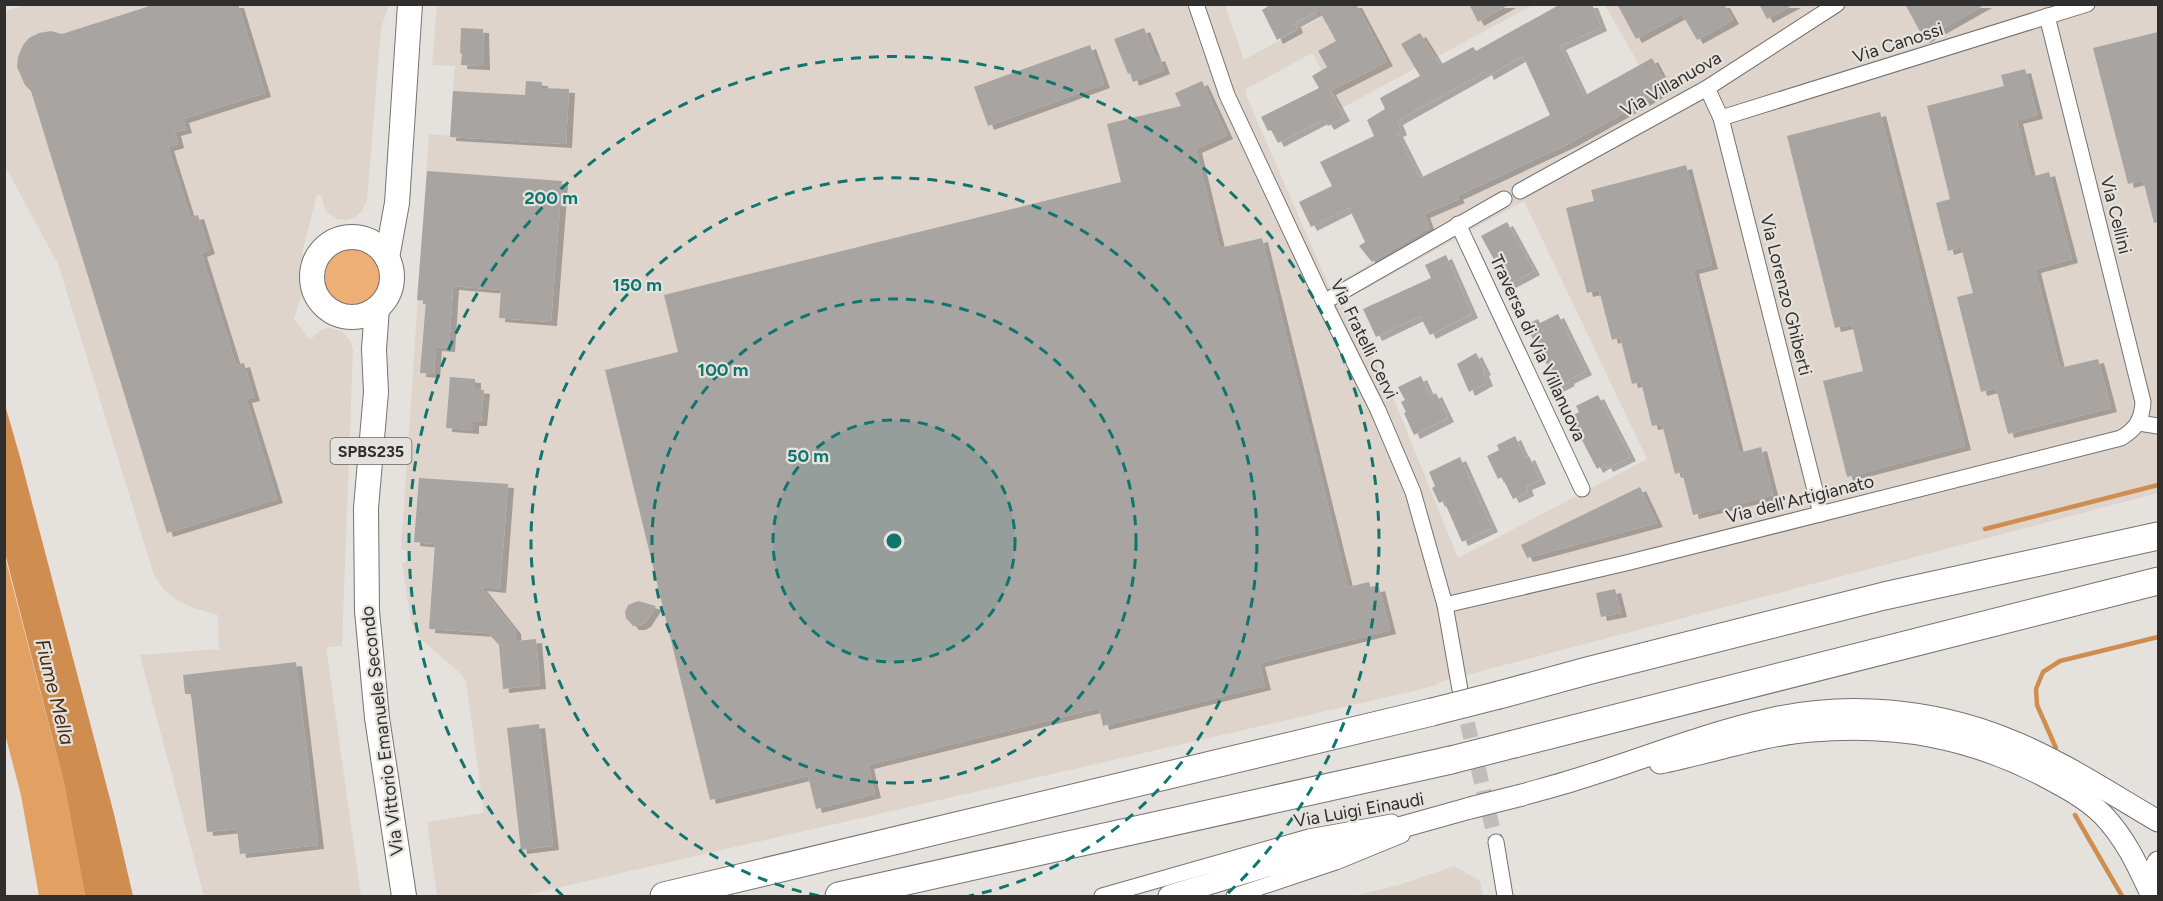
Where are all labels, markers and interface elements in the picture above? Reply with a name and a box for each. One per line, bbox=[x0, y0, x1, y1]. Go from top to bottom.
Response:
street label: Via Canossi bbox=[1850, 18, 1946, 68]
street label: Via Villanuova bbox=[1617, 46, 1725, 122]
street label: Via Cellini bbox=[2096, 174, 2136, 256]
text: 200 m bbox=[524, 187, 578, 209]
street label: Via Lorenzo Ghiberti bbox=[1755, 212, 1817, 378]
street label: Traversa di Via Villanuova bbox=[1485, 251, 1591, 445]
text: 150 m bbox=[612, 274, 662, 296]
street label: Via Fratelli Cervi bbox=[1325, 275, 1403, 403]
text: 100 m bbox=[698, 359, 748, 381]
road number: SPBS235 bbox=[330, 438, 412, 464]
text: 50 m bbox=[787, 445, 829, 467]
street label: Via dell'Artigianato bbox=[1724, 470, 1876, 528]
centre of rings bbox=[884, 531, 904, 551]
street label: Via Vittorio Emanuele Secondo bbox=[356, 605, 408, 857]
water label: Fiume Mella bbox=[30, 637, 80, 748]
street label: Via Luigi Einaudi bbox=[1292, 788, 1426, 832]

